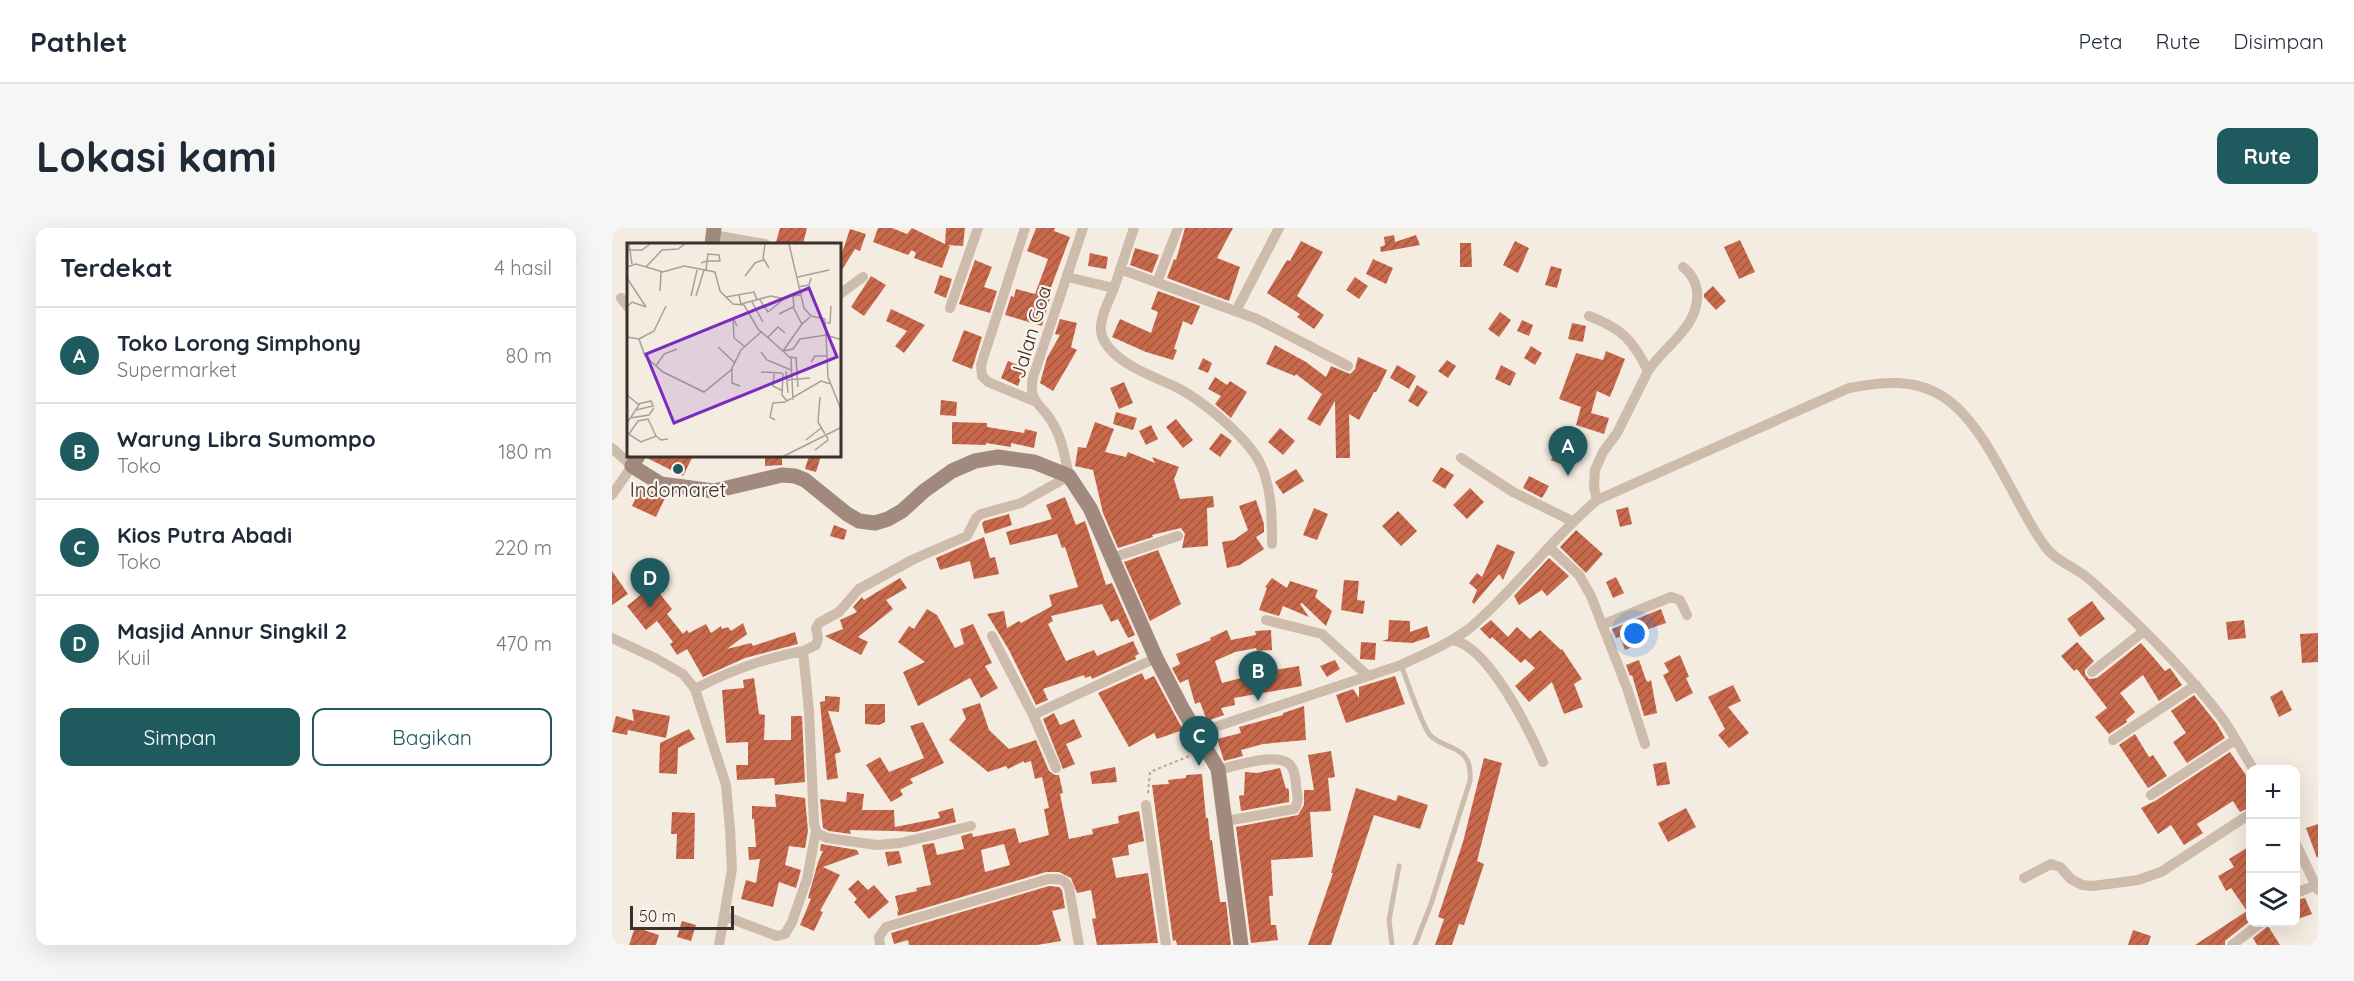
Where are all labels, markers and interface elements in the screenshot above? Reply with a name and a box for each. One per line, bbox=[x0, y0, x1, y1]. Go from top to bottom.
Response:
text: Pathlet bbox=[30, 24, 127, 59]
text: Peta bbox=[2079, 28, 2123, 54]
text: Rute bbox=[2156, 28, 2200, 54]
text: Disimpan bbox=[2233, 28, 2324, 54]
button: Rute bbox=[2217, 128, 2318, 184]
text: Lokasi kami bbox=[36, 130, 277, 183]
inset map bbox=[627, 243, 842, 458]
text: Terdekat bbox=[60, 251, 173, 284]
text: 4 hasil bbox=[494, 255, 552, 280]
street label: Jalan Goa bbox=[1005, 283, 1056, 381]
text: Toko Lorong Simphony bbox=[117, 329, 361, 357]
text: A bbox=[73, 343, 86, 368]
text: 80 m bbox=[506, 343, 552, 368]
text: Supermarket bbox=[117, 357, 237, 382]
text: Warung Libra Sumompo bbox=[117, 425, 376, 453]
pin: A bbox=[1548, 426, 1588, 476]
text: B bbox=[73, 439, 86, 464]
text: 180 m bbox=[498, 439, 552, 464]
text: Toko bbox=[117, 453, 161, 478]
marker: Indomaret bbox=[671, 462, 685, 476]
place label: Indomaret bbox=[630, 477, 726, 502]
text: Kios Putra Abadi bbox=[117, 521, 292, 549]
text: C bbox=[73, 535, 86, 560]
text: 220 m bbox=[494, 535, 552, 560]
text: Toko bbox=[117, 549, 161, 574]
pin: D bbox=[630, 558, 669, 608]
text: Masjid Annur Singkil 2 bbox=[117, 617, 347, 645]
your location bbox=[1620, 619, 1649, 648]
text: D bbox=[72, 631, 87, 656]
text: 470 m bbox=[496, 631, 552, 656]
text: Kuil bbox=[117, 645, 151, 670]
pin: B bbox=[1238, 652, 1278, 701]
button: Simpan bbox=[60, 708, 300, 766]
button: Bagikan bbox=[312, 708, 552, 766]
pin: C bbox=[1180, 716, 1218, 766]
map controls bbox=[2246, 765, 2300, 927]
button: + bbox=[2246, 765, 2300, 819]
button: − bbox=[2246, 819, 2300, 873]
button: layers bbox=[2246, 873, 2300, 927]
scale bar bbox=[630, 903, 734, 930]
text: 50 m bbox=[639, 906, 676, 926]

